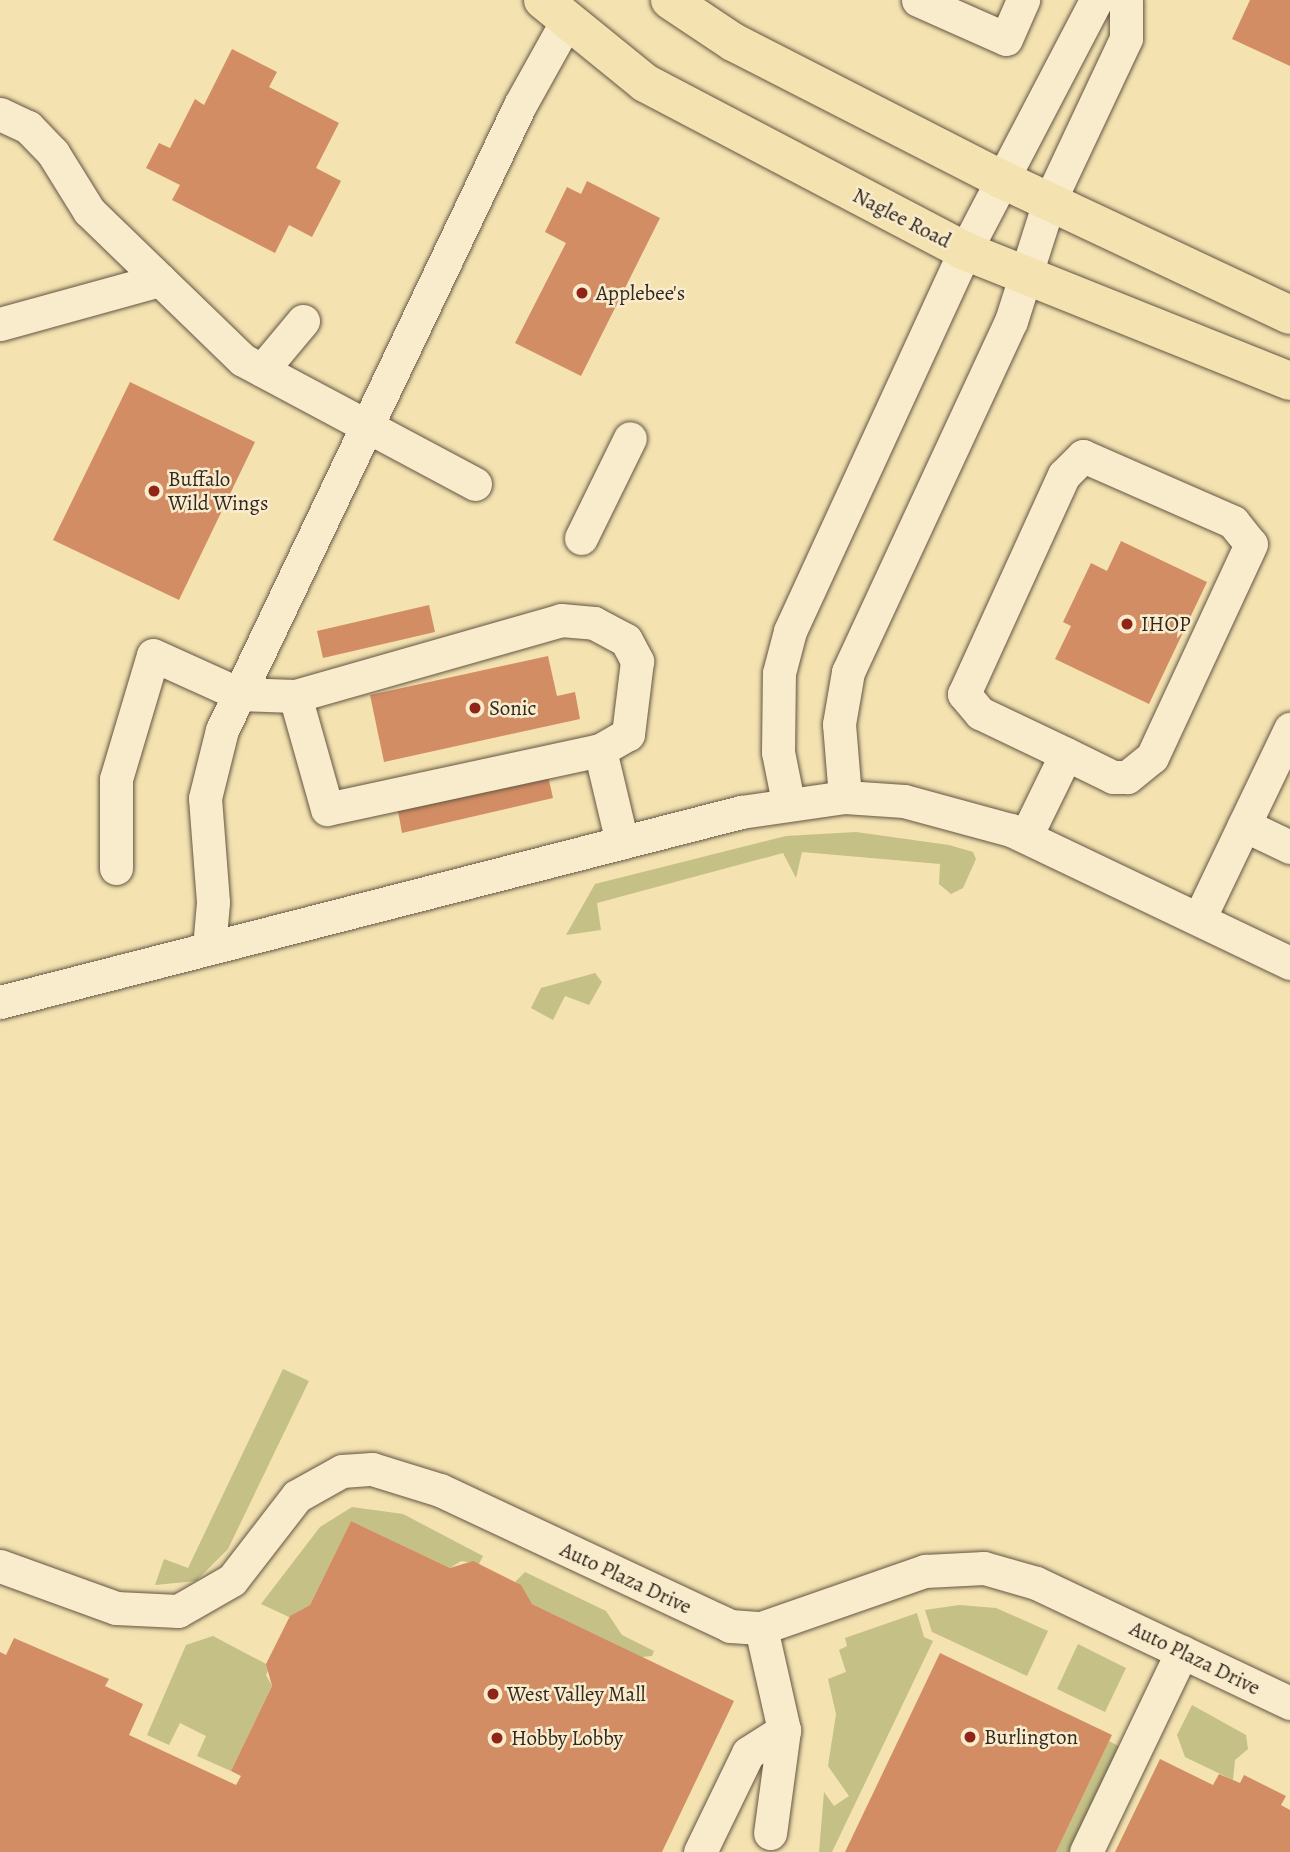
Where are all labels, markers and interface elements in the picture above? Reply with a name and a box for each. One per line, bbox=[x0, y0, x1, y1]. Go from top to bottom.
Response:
street label: Naglee Road bbox=[849, 183, 955, 253]
place label: Applebee's bbox=[596, 280, 685, 306]
marker: Applebee's bbox=[574, 285, 590, 301]
place label: Buffalo Wild Wings bbox=[168, 466, 268, 516]
marker: Buffalo Wild Wings bbox=[146, 483, 162, 499]
place label: IHOP bbox=[1141, 611, 1191, 637]
marker: IHOP bbox=[1119, 616, 1135, 632]
place label: Sonic bbox=[489, 695, 537, 721]
marker: Sonic bbox=[467, 700, 483, 716]
street label: Auto Plaza Drive bbox=[556, 1537, 696, 1619]
street label: Auto Plaza Drive bbox=[1126, 1616, 1264, 1700]
place label: West Valley Mall bbox=[507, 1681, 646, 1707]
marker: West Valley Mall bbox=[485, 1686, 501, 1702]
place label: Burlington bbox=[984, 1724, 1078, 1750]
place label: Hobby Lobby bbox=[511, 1725, 623, 1751]
marker: Burlington bbox=[962, 1729, 978, 1745]
marker: Hobby Lobby bbox=[489, 1730, 505, 1746]

